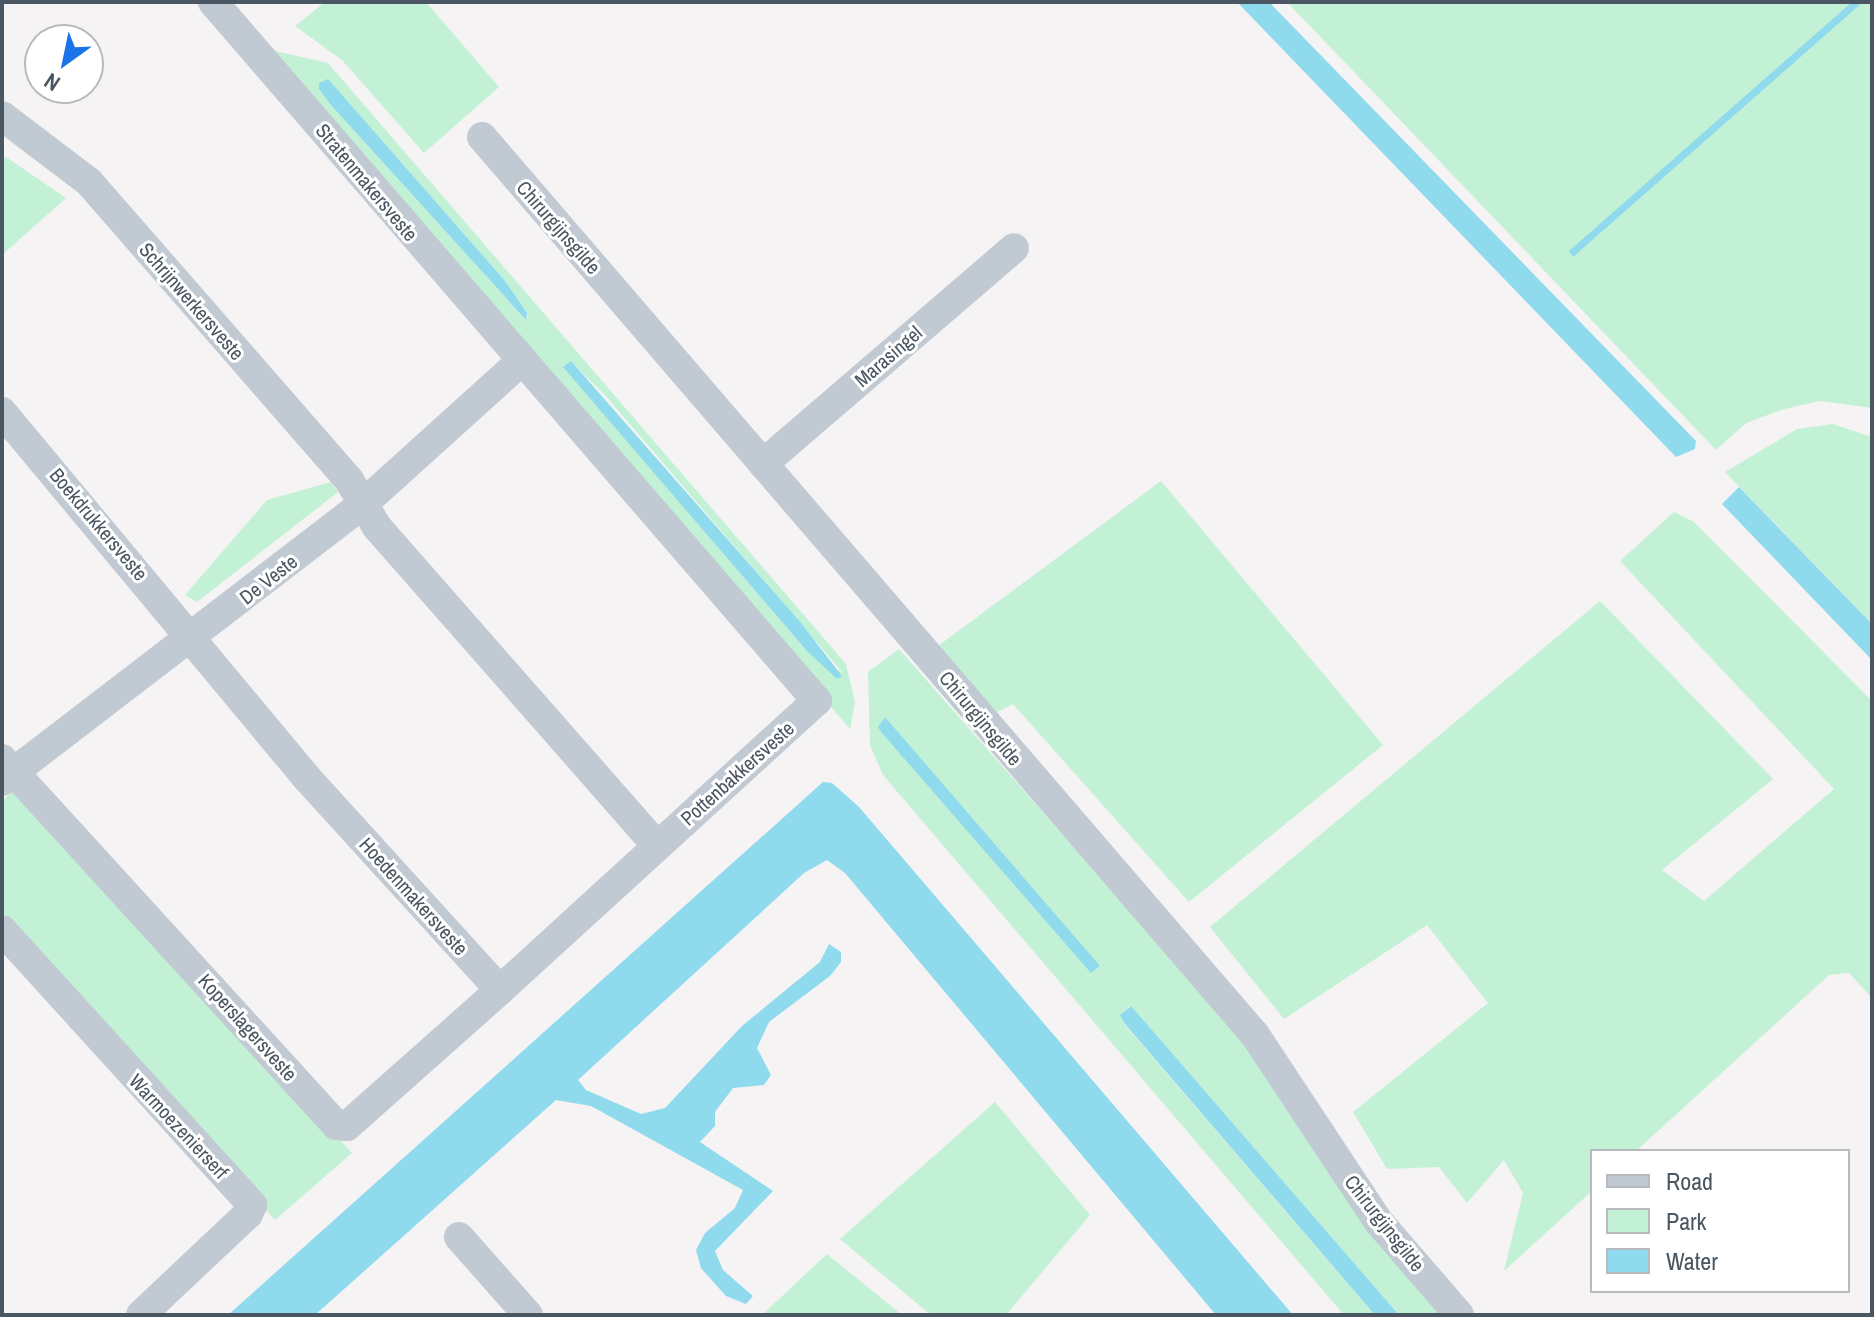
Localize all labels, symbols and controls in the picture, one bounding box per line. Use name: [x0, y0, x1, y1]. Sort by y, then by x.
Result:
north arrow: [24, 24, 104, 104]
text: N: [38, 66, 66, 99]
street label: Stratenmakersveste: [311, 118, 423, 246]
street label: Chirurgijnsgilde: [512, 175, 606, 279]
street label: Schrijnwerkersveste: [135, 237, 249, 365]
street label: Marasingel: [850, 320, 926, 392]
street label: Boekdrukkersveste: [45, 463, 153, 585]
street label: De Veste: [234, 549, 302, 609]
street label: Chirurgijnsgilde: [935, 666, 1027, 770]
street label: Pottenbakkersveste: [675, 716, 799, 830]
street label: Hoedenmakersveste: [355, 832, 473, 960]
street label: Koperslagersveste: [194, 969, 302, 1085]
street label: Warmoezenierserf: [124, 1069, 234, 1183]
legend: [1590, 1149, 1850, 1293]
text: Road: [1666, 1165, 1713, 1197]
street label: Chirurgijnsgilde: [1340, 1170, 1430, 1276]
text: Park: [1666, 1205, 1706, 1237]
text: Water: [1666, 1245, 1718, 1277]

